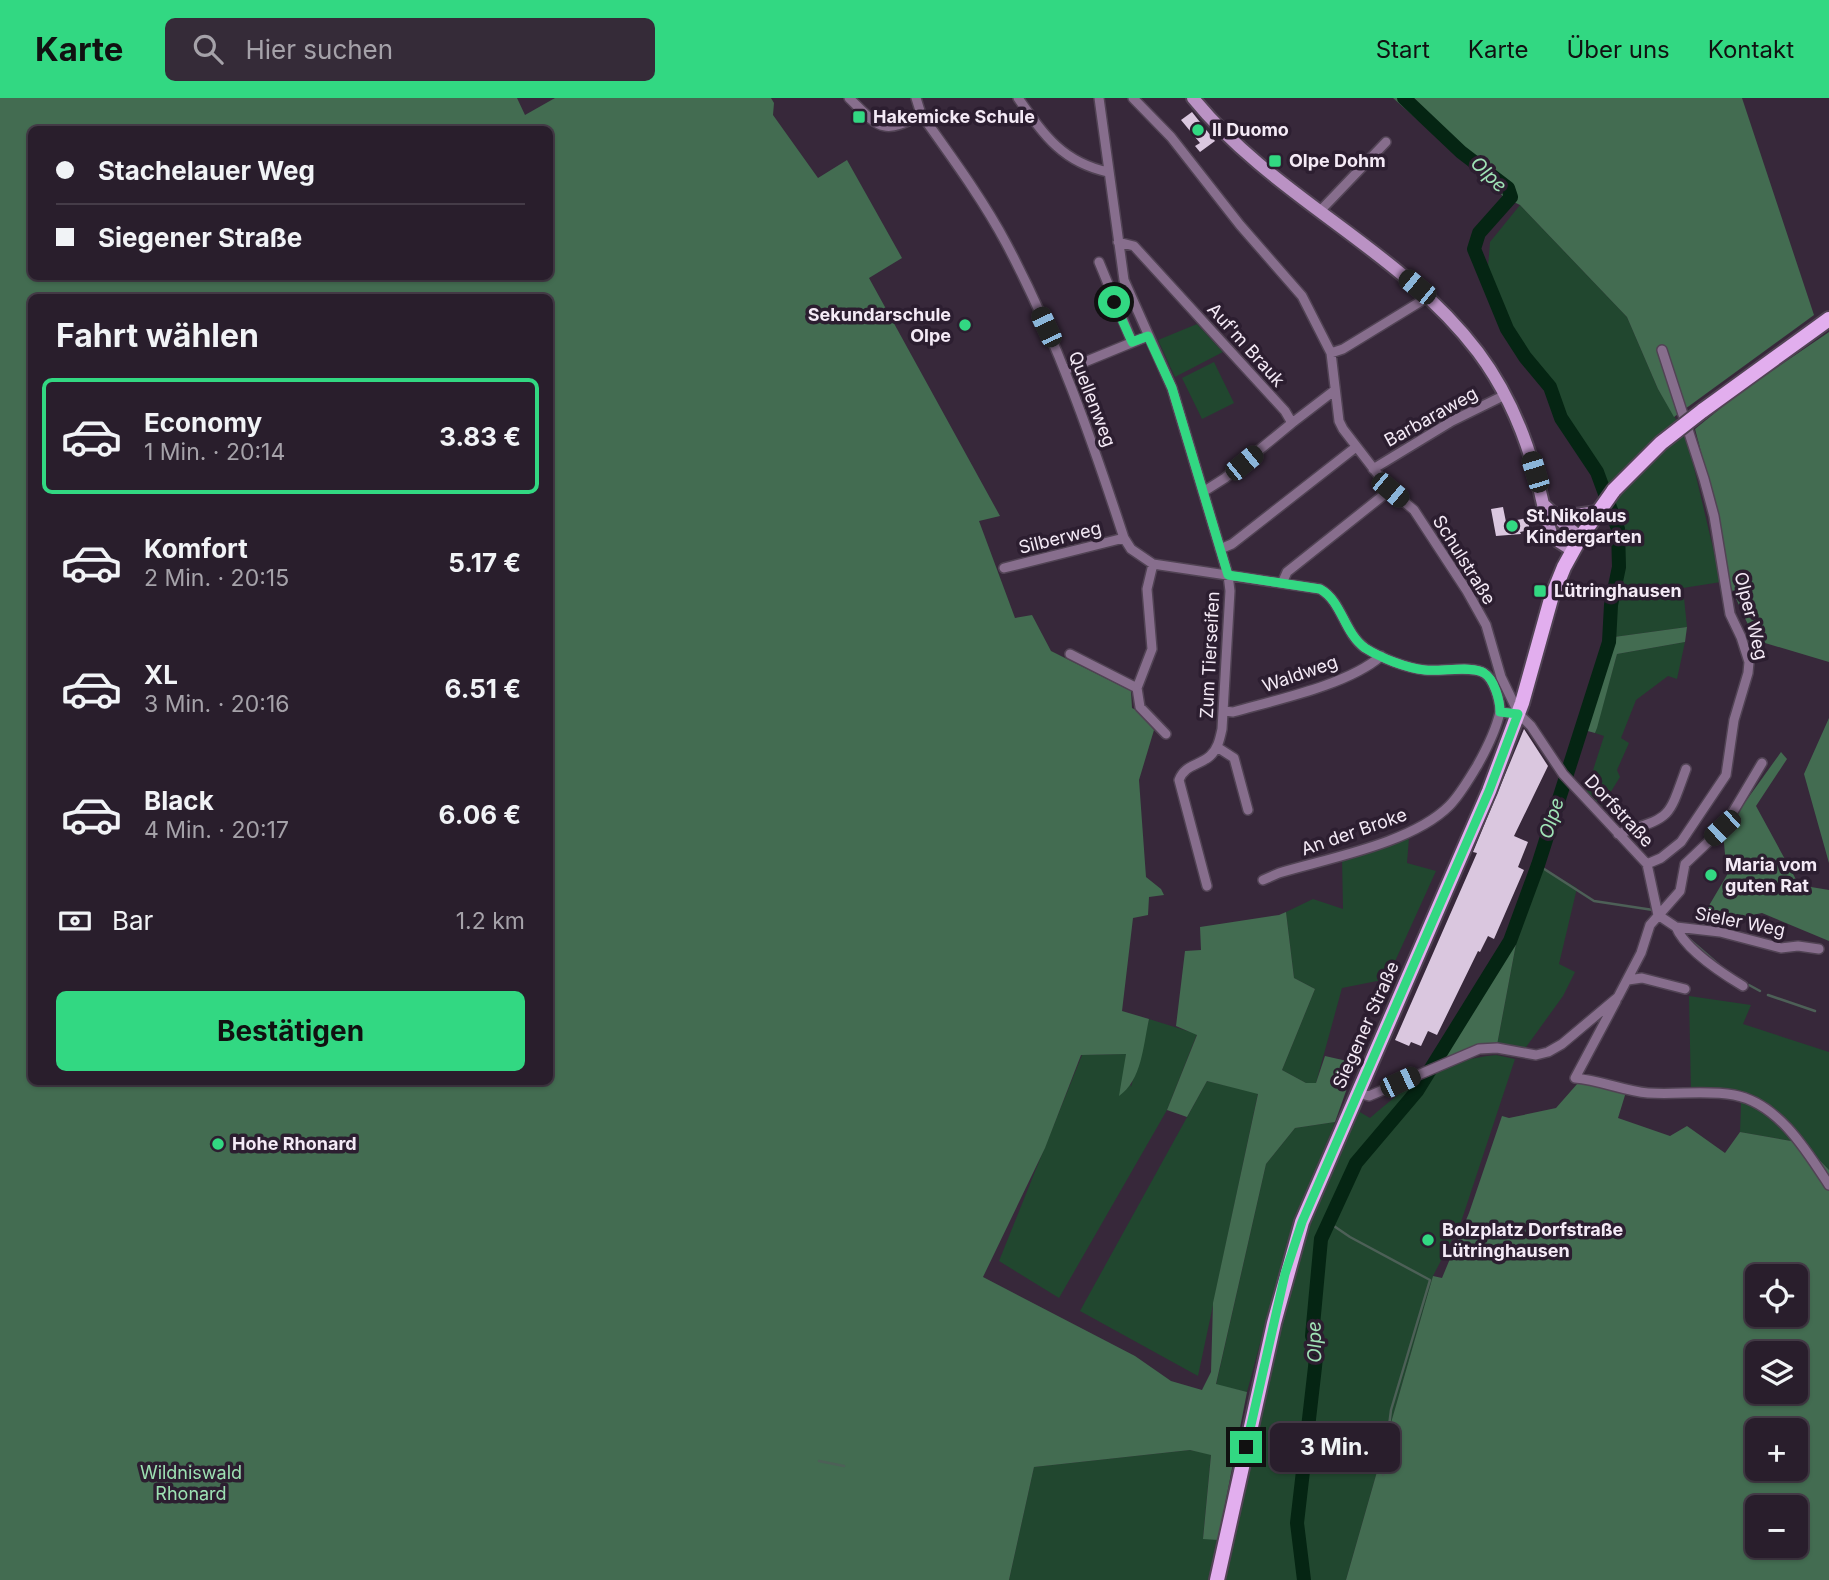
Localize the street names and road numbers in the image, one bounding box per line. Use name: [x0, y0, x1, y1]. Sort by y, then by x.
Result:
street label: Auf'm Brauk: [1203, 299, 1289, 391]
street label: Quellenweg: [1065, 348, 1120, 450]
street label: Barbaraweg: [1381, 382, 1481, 451]
street label: Schulstraße: [1429, 511, 1500, 608]
street label: Silberweg: [1016, 517, 1103, 558]
street label: Olper Weg: [1730, 570, 1773, 662]
street label: Zum Tierseifen: [1196, 591, 1223, 719]
street label: Waldweg: [1259, 651, 1340, 696]
street label: Dorfstraße: [1581, 770, 1658, 851]
street label: An der Broke: [1298, 804, 1409, 859]
street label: Sieler Weg: [1693, 902, 1787, 941]
street label: Siegener Straße: [1328, 958, 1403, 1092]

